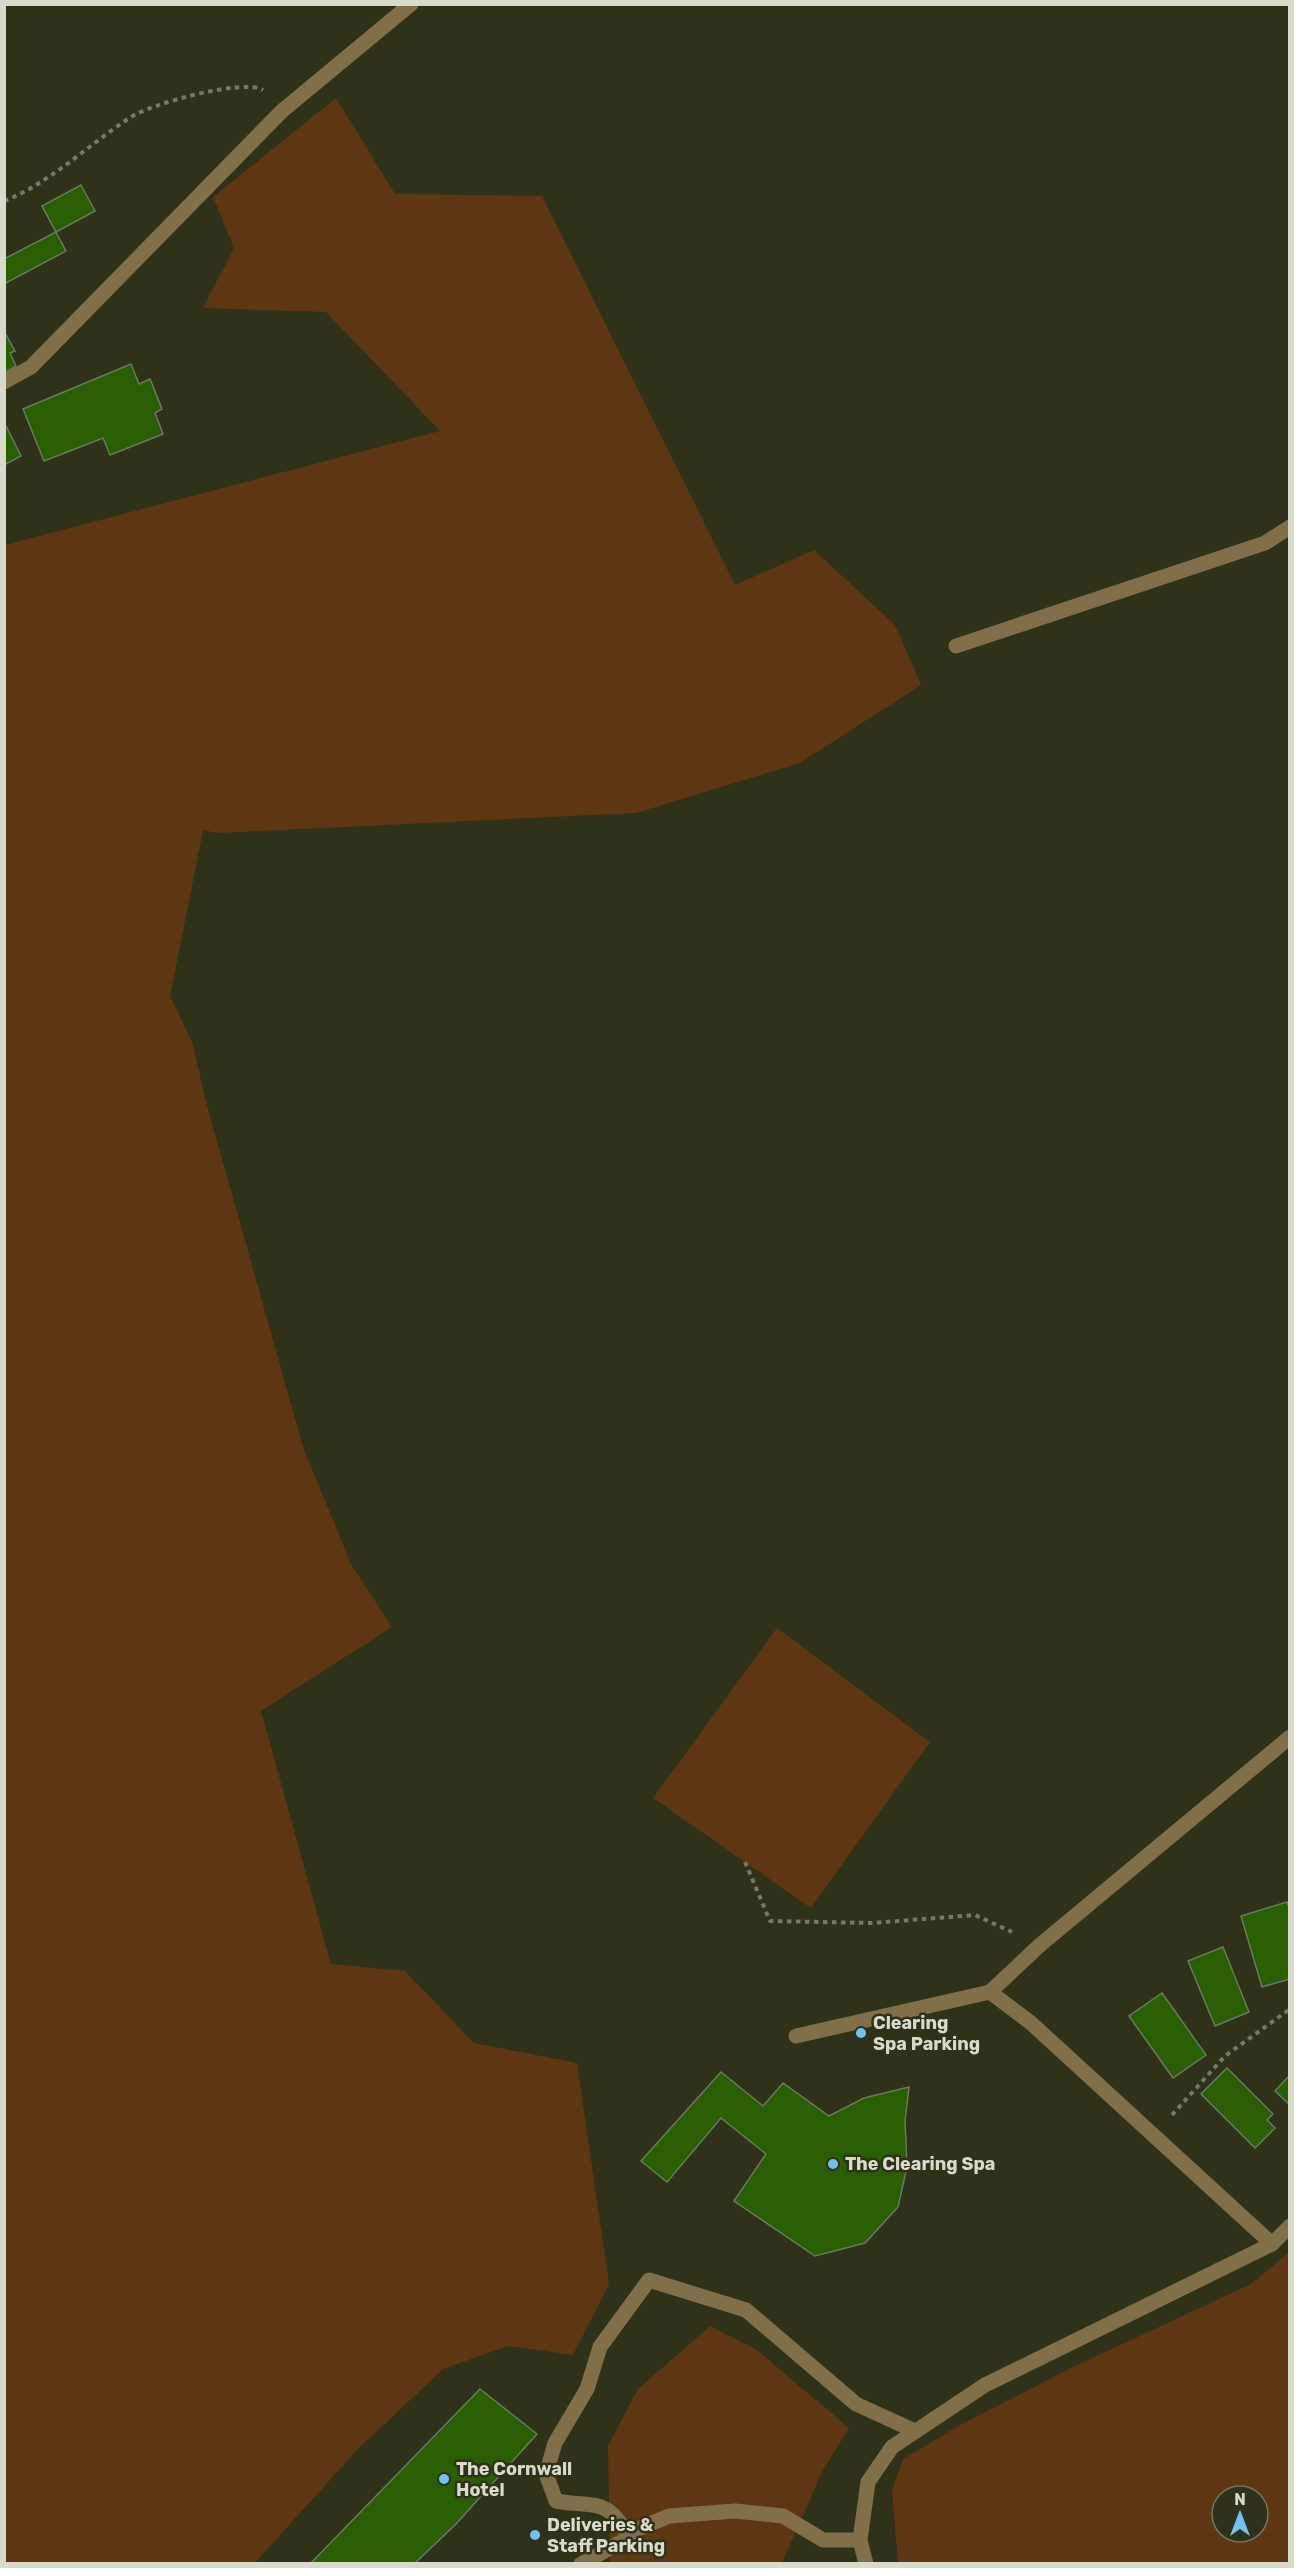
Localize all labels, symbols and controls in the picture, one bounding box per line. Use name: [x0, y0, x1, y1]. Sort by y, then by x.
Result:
place label: Clearing Spa Parking: [873, 2012, 980, 2055]
marker: Clearing Spa Parking: [854, 2026, 868, 2040]
place label: The Clearing Spa: [845, 2153, 995, 2175]
marker: The Clearing Spa: [826, 2157, 840, 2171]
place label: The Cornwall Hotel: [456, 2458, 572, 2501]
marker: The Cornwall Hotel: [437, 2472, 451, 2486]
north arrow: [1210, 2484, 1270, 2544]
text: N: [1234, 2490, 1246, 2509]
place label: Deliveries & Staff Parking: [547, 2514, 665, 2557]
marker: Deliveries & Staff Parking: [528, 2528, 542, 2542]

